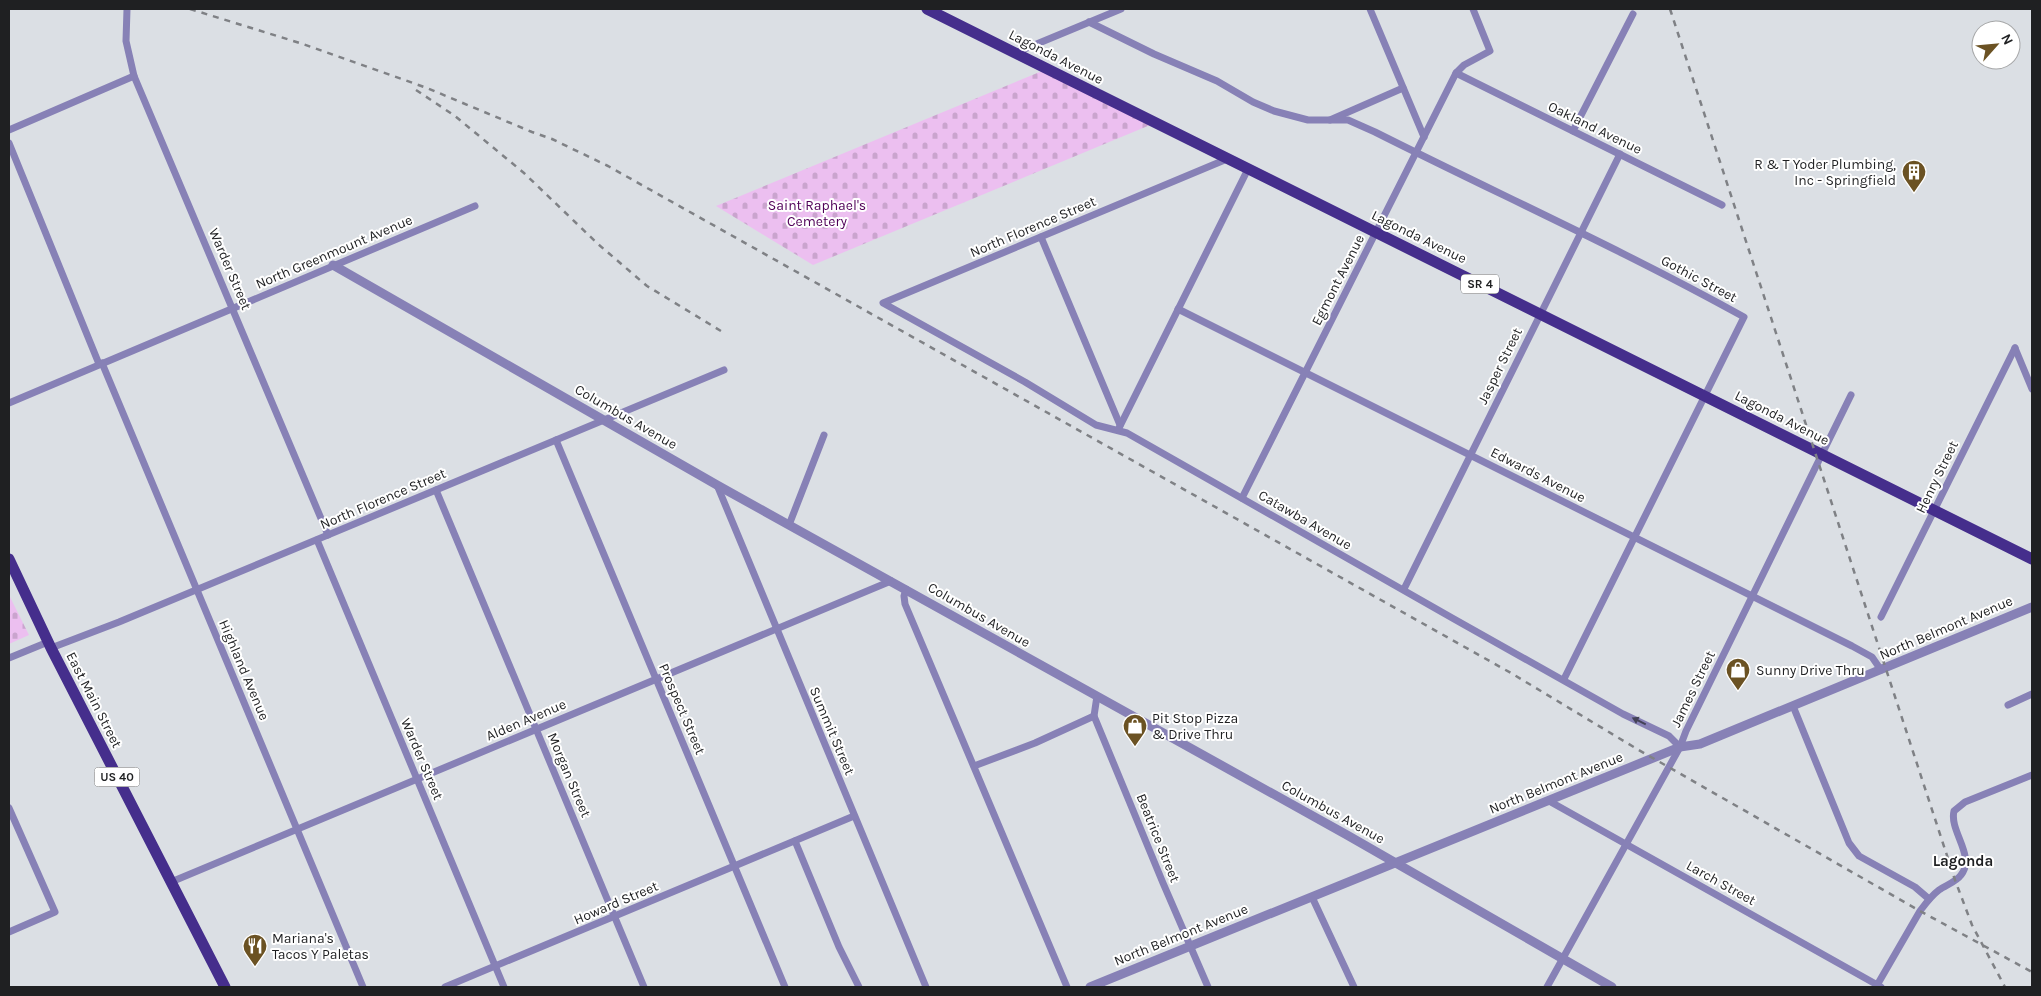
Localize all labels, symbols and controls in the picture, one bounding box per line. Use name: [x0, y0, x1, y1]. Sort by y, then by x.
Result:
north arrow: [1971, 20, 2021, 70]
street label: Lagonda Avenue: [1006, 26, 1106, 88]
text: N: [1997, 31, 2017, 48]
street label: Oakland Avenue: [1545, 98, 1645, 158]
place label: R & T Yoder Plumbing, Inc - Springfield: [1754, 156, 1896, 189]
building icon: R & T Yoder Plumbing, Inc - Springfield: [1901, 159, 1927, 193]
street label: North Florence Street: [967, 193, 1099, 261]
park label: Saint Raphael's Cemetery: [768, 197, 866, 230]
street label: Lagonda Avenue: [1369, 207, 1469, 267]
street label: North Greenmount Avenue: [253, 211, 415, 293]
street label: Warder Street: [205, 226, 255, 312]
street label: Egmont Avenue: [1308, 232, 1368, 328]
street label: Gothic Street: [1658, 252, 1740, 306]
road number: SR 4: [1461, 274, 1499, 294]
street label: Jasper Street: [1474, 325, 1526, 407]
street label: Columbus Avenue: [572, 381, 680, 453]
street label: Lagonda Avenue: [1732, 387, 1832, 449]
street label: Henry Street: [1912, 438, 1962, 516]
street label: Edwards Avenue: [1488, 444, 1588, 506]
street label: North Florence Street: [317, 465, 449, 533]
street label: Catawba Avenue: [1255, 486, 1355, 554]
street label: Columbus Avenue: [925, 579, 1033, 651]
street label: North Belmont Avenue: [1877, 592, 2015, 664]
street label: Highland Avenue: [215, 617, 273, 723]
street label: James Street: [1667, 648, 1719, 730]
street label: East Main Street: [62, 649, 126, 751]
shop icon: Sunny Drive Thru: [1725, 657, 1751, 691]
street label: Prospect Street: [655, 661, 709, 757]
place label: Sunny Drive Thru: [1756, 662, 1865, 679]
street label: Summit Street: [806, 684, 858, 778]
street label: Alden Avenue: [483, 696, 569, 744]
place label: Pit Stop Pizza & Drive Thru: [1152, 710, 1238, 743]
shop icon: Pit Stop Pizza & Drive Thru: [1122, 713, 1148, 747]
street label: Warder Street: [397, 716, 447, 802]
one-way arrow: [1632, 717, 1646, 725]
street label: Morgan Street: [544, 730, 594, 820]
street label: North Belmont Avenue: [1487, 748, 1625, 818]
road number: US 40: [94, 768, 140, 786]
street label: Columbus Avenue: [1278, 777, 1388, 847]
street label: Beatrice Street: [1132, 791, 1184, 885]
district label: Lagonda: [1933, 852, 1993, 870]
street label: Larch Street: [1683, 857, 1759, 909]
street label: Howard Street: [571, 878, 661, 928]
street label: North Belmont Avenue: [1112, 900, 1250, 970]
place label: Mariana's Tacos Y Paletas: [272, 930, 369, 963]
restaurant icon: Mariana's Tacos Y Paletas: [242, 933, 268, 967]

